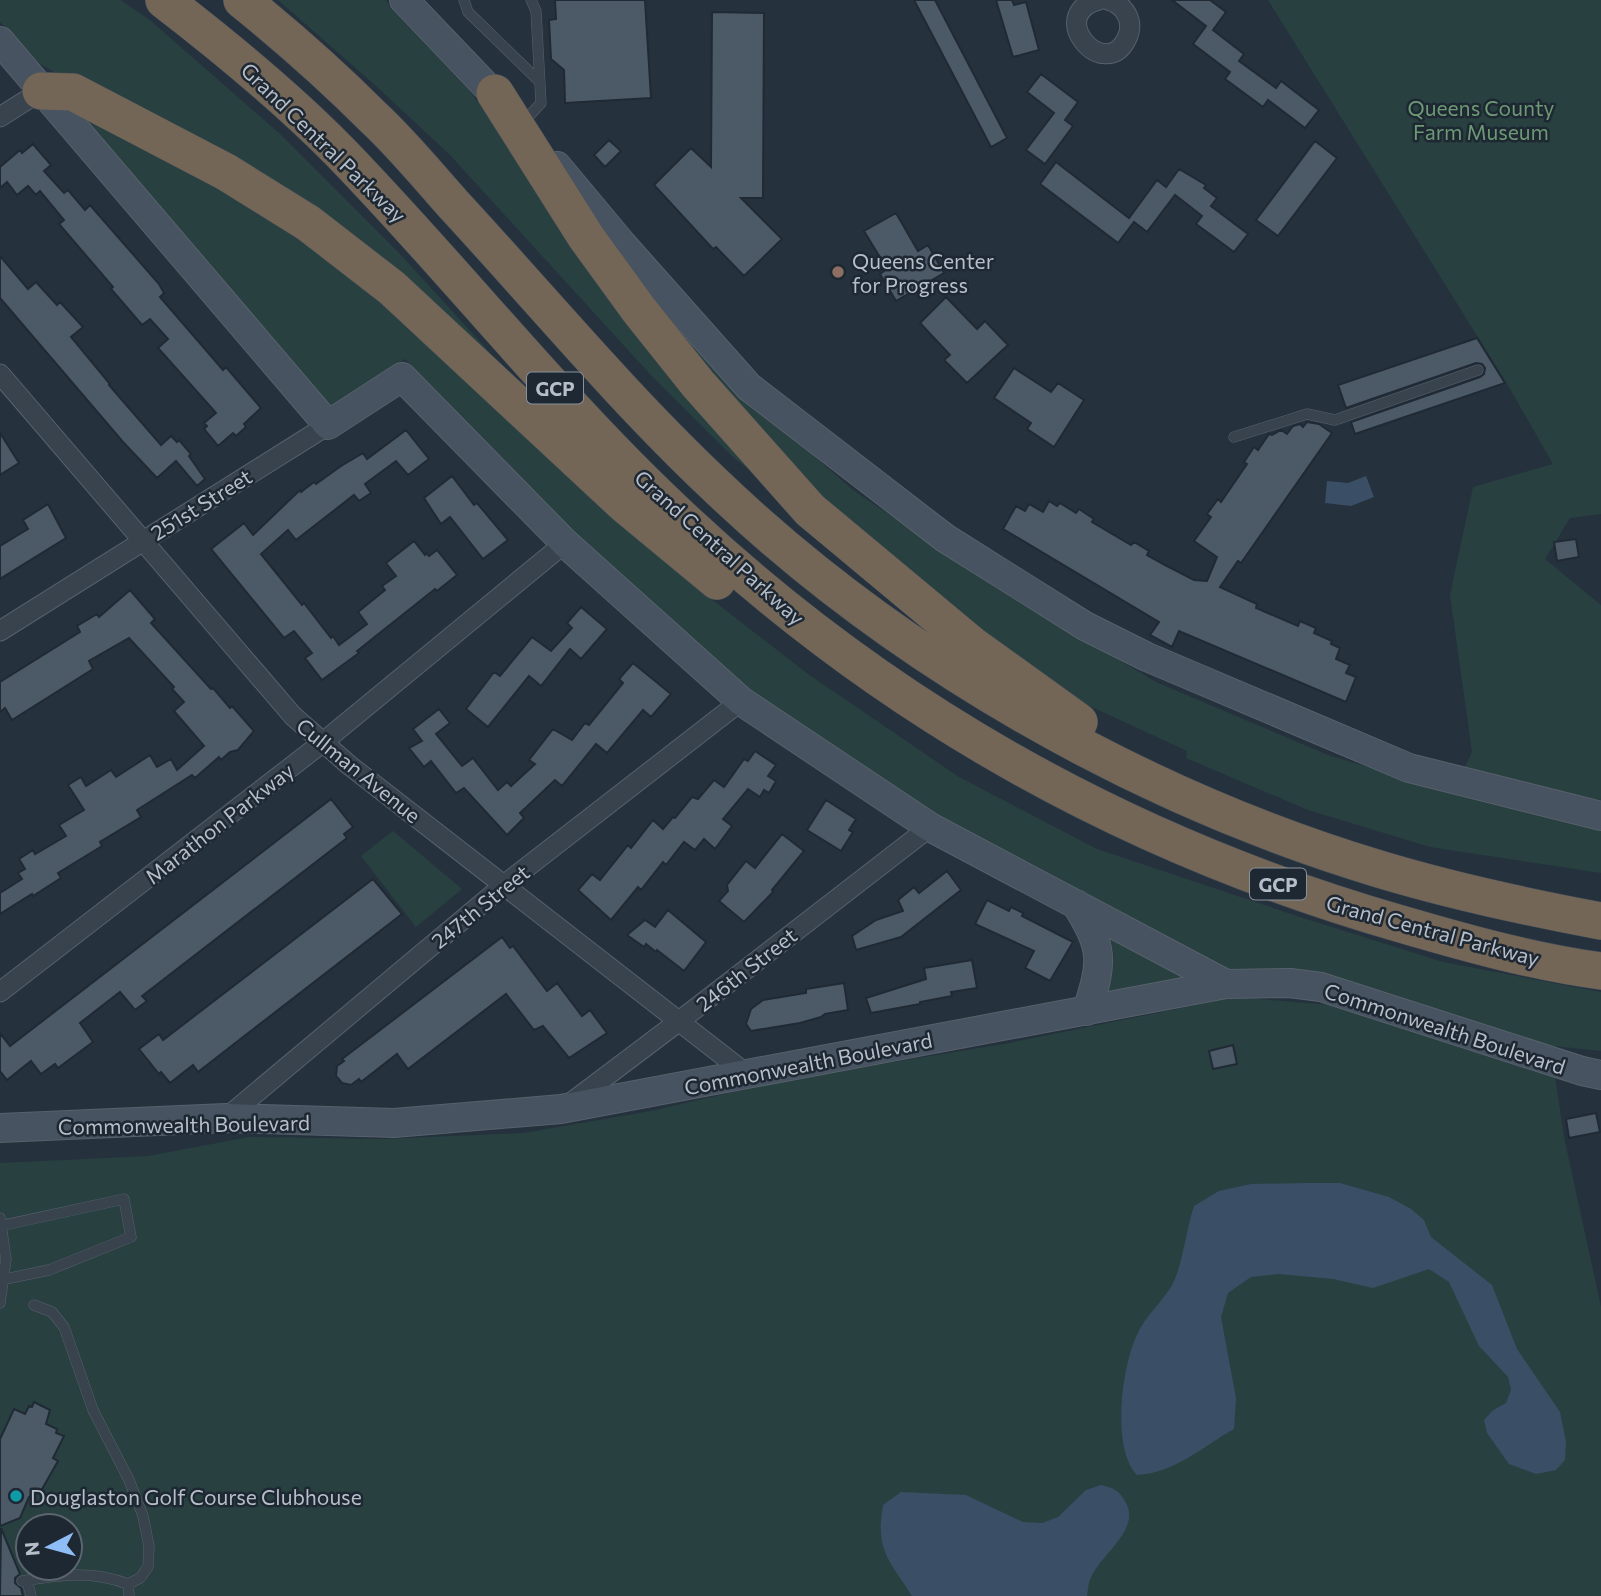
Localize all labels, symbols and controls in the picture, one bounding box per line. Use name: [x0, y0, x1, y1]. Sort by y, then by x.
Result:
street label: Grand Central Parkway: [236, 57, 412, 227]
park label: Queens County Farm Museum: [1408, 95, 1555, 144]
place label: Queens Center for Progress: [852, 248, 994, 297]
marker: Queens Center for Progress: [830, 264, 846, 280]
road number: GCP: [527, 372, 583, 404]
street label: 251st Street: [146, 463, 256, 545]
street label: Grand Central Parkway: [630, 464, 810, 630]
street label: Cullman Avenue: [292, 712, 426, 828]
street label: Marathon Parkway: [140, 757, 298, 889]
street label: 247th Street: [426, 859, 534, 953]
road number: GCP: [1250, 869, 1306, 900]
street label: Grand Central Parkway: [1324, 890, 1542, 971]
street label: 246th Street: [691, 922, 801, 1016]
street label: Commonwealth Boulevard: [1321, 977, 1569, 1079]
street label: Commonwealth Boulevard: [682, 1027, 934, 1099]
street label: Commonwealth Boulevard: [58, 1109, 310, 1139]
place label: Douglaston Golf Course Clubhouse: [30, 1484, 362, 1509]
marker: Douglaston Golf Course Clubhouse: [8, 1488, 24, 1504]
north arrow: [14, 1512, 84, 1582]
text: N: [19, 1541, 44, 1557]

